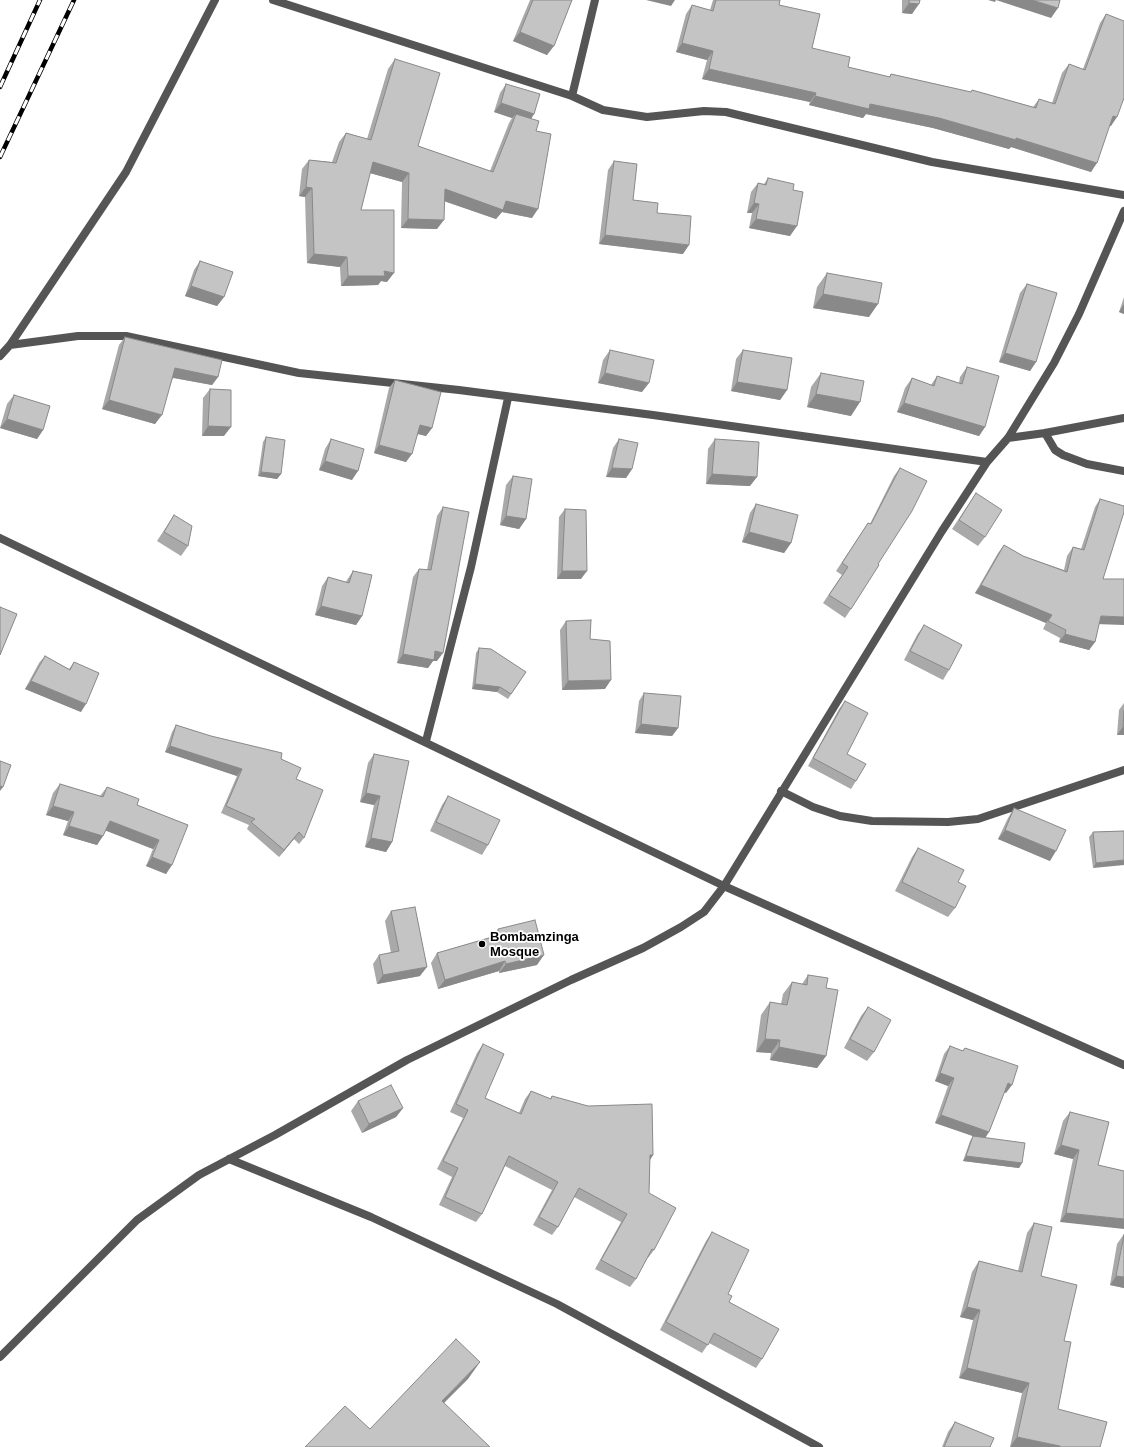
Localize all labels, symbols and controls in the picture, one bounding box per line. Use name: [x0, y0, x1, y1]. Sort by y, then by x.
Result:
place label: Bombamzinga Mosque: [490, 929, 579, 960]
marker: Bombamzinga Mosque: [477, 939, 487, 949]

